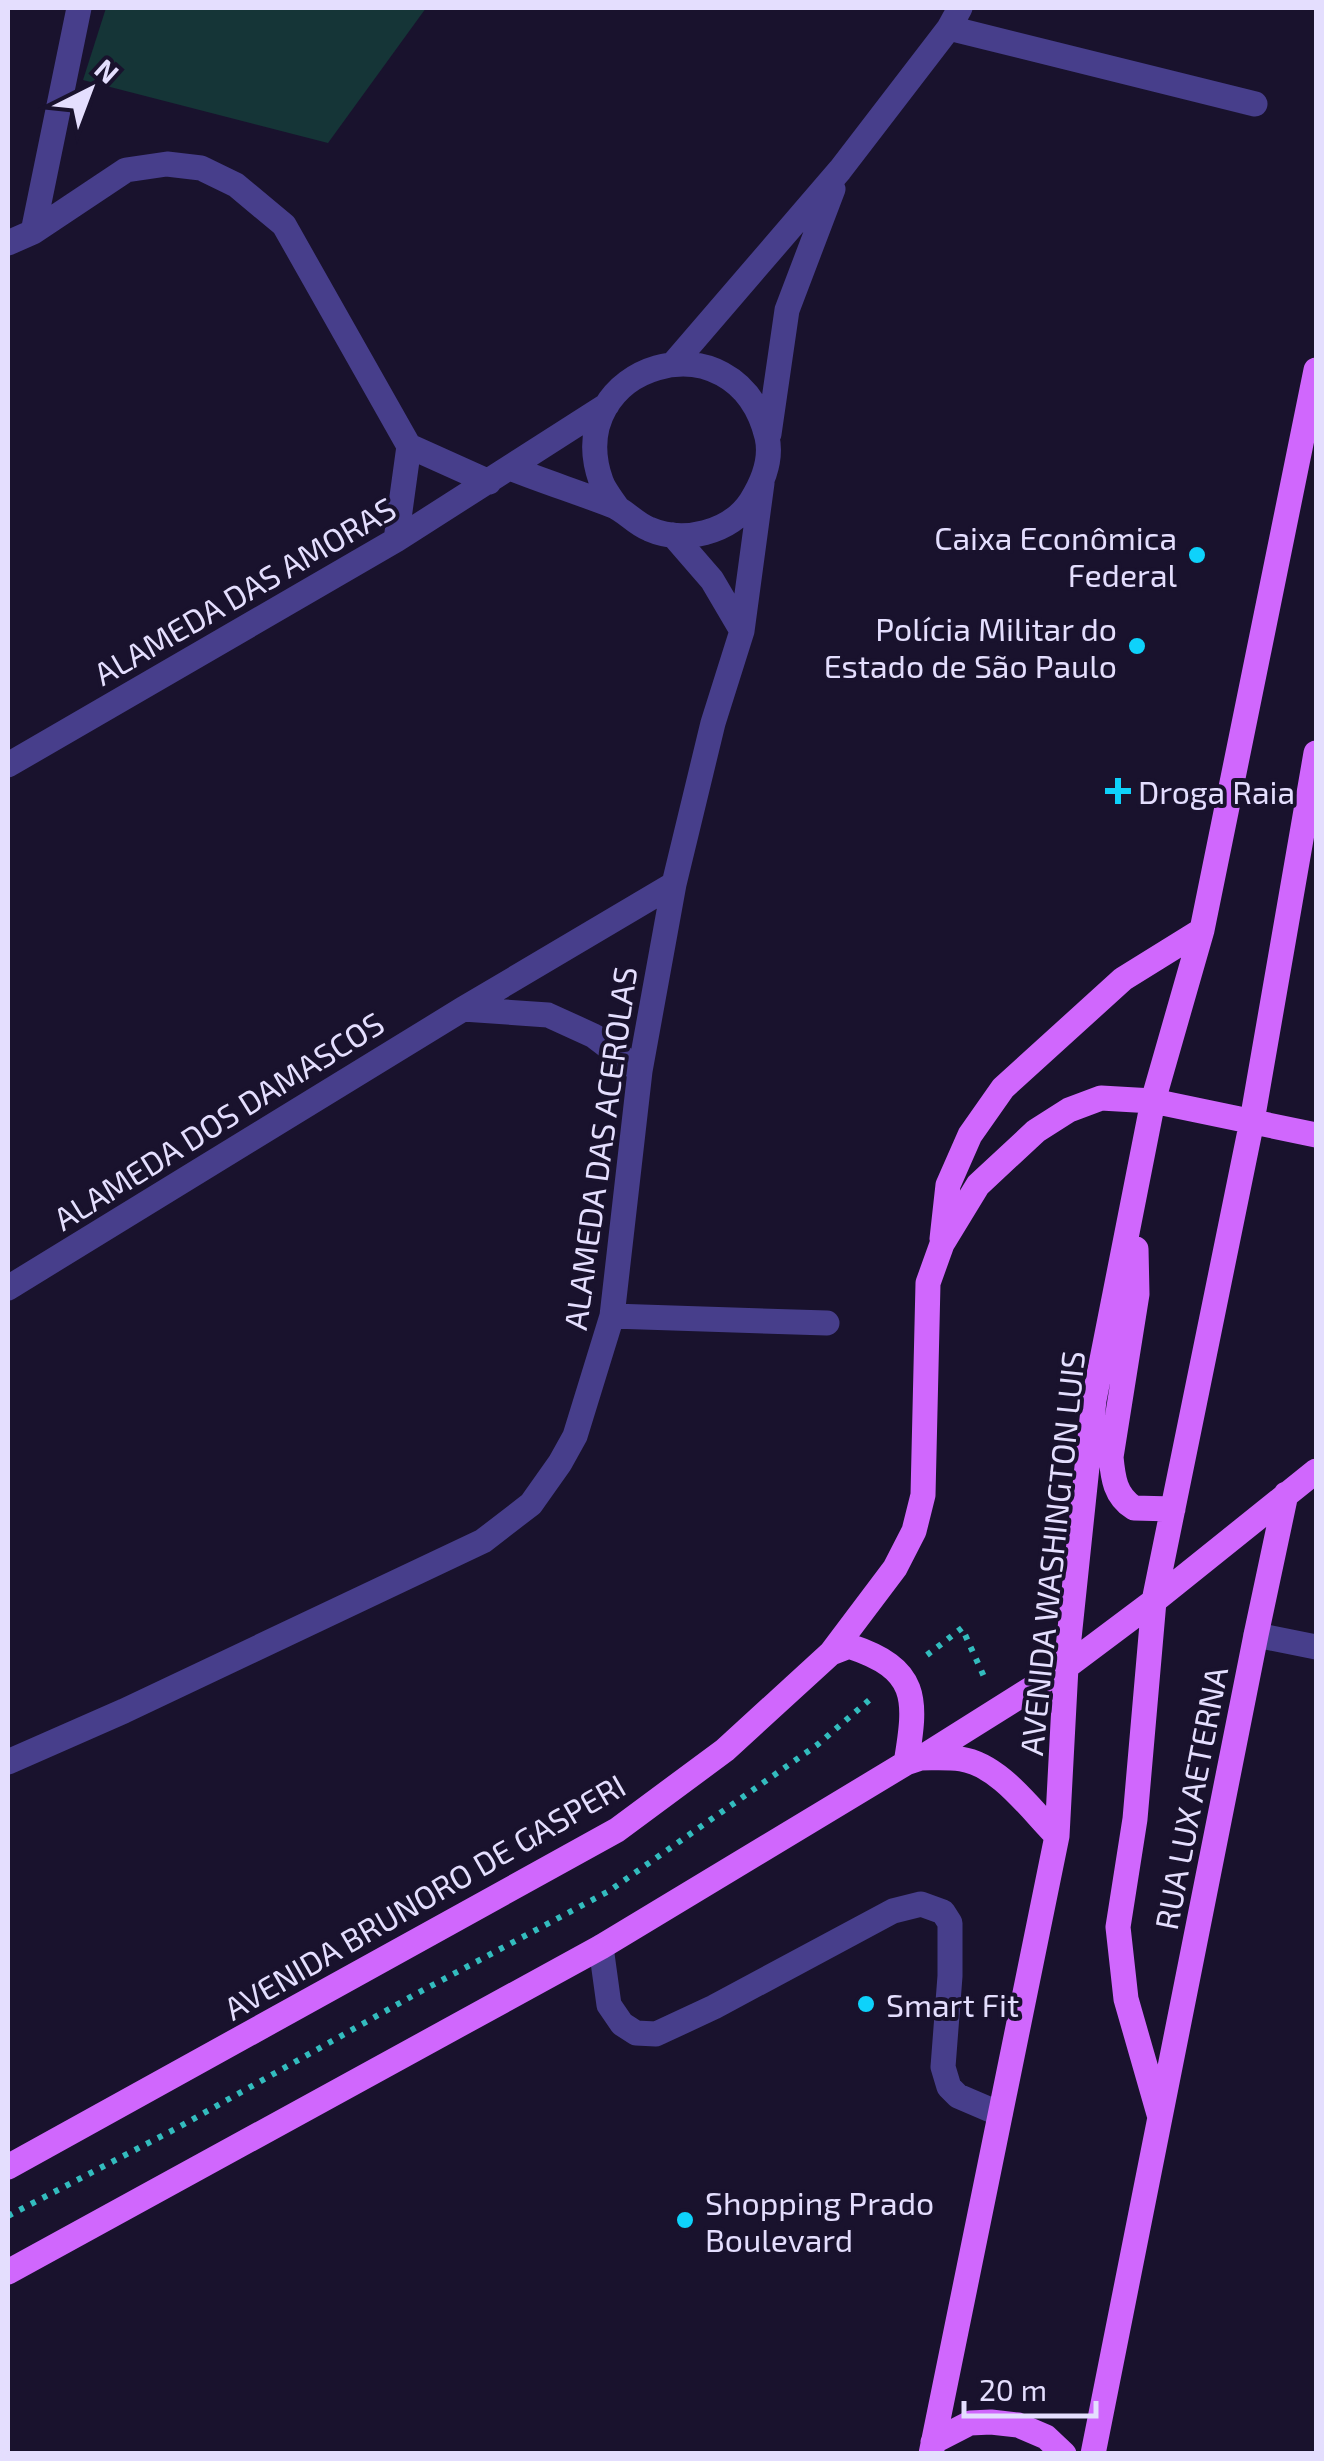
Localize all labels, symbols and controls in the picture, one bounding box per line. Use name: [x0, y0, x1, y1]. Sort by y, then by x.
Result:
north arrow: [40, 40, 140, 140]
text: N: [89, 51, 126, 90]
street label: ALAMEDA DAS AMORAS: [86, 488, 402, 692]
place label: Caixa Econômica Federal: [934, 518, 1177, 593]
marker: Caixa Econômica Federal: [1186, 544, 1208, 566]
place label: Polícia Militar do Estado de São Paulo: [824, 609, 1117, 684]
marker: Polícia Militar do Estado de São Paulo: [1126, 635, 1148, 657]
place label: Droga Raia: [1138, 772, 1295, 810]
marker: Droga Raia: [1107, 780, 1129, 802]
street label: ALAMEDA DAS ACEROLAS: [555, 964, 643, 1332]
street label: ALAMEDA DOS DAMASCOS: [46, 1003, 390, 1237]
street label: AVENIDA WASHINGTON LUIS: [1011, 1349, 1091, 1757]
street label: RUA LUX AETERNA: [1146, 1663, 1234, 1933]
street label: AVENIDA BRUNORO DE GASPERI: [217, 1765, 631, 2027]
place label: Smart Fit: [886, 1985, 1019, 2023]
marker: Smart Fit: [855, 1993, 877, 2015]
place label: Shopping Prado Boulevard: [705, 2183, 934, 2258]
marker: Shopping Prado Boulevard: [674, 2209, 696, 2231]
scale bar: [964, 2356, 1096, 2418]
text: 20 m: [979, 2371, 1047, 2407]

